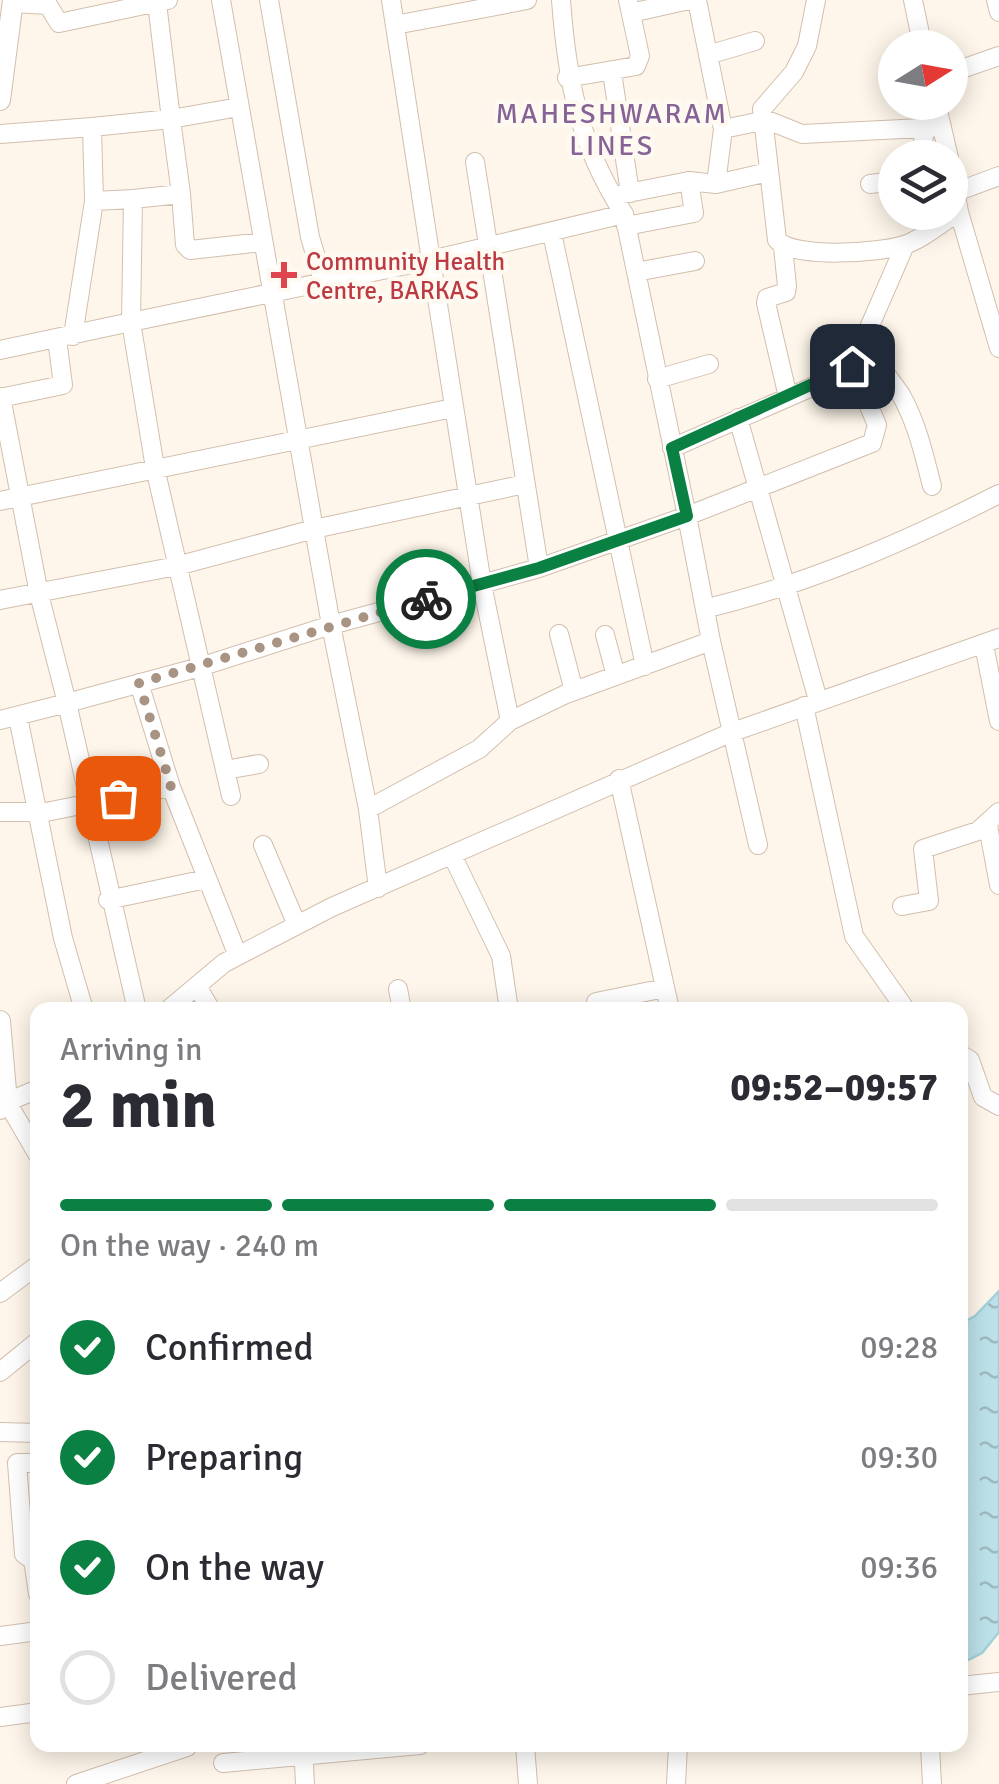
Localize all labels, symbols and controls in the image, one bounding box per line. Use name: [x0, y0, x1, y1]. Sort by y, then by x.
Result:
north arrow: [878, 30, 968, 120]
map controls: [878, 30, 968, 230]
district label: MAHESHWARAM LINES: [495, 97, 729, 163]
button: layers: [878, 140, 968, 230]
place label: Community Health Centre, BARKAS: [306, 246, 505, 306]
marker: Community Health Centre, BARKAS: [271, 262, 297, 288]
pin: [810, 324, 895, 409]
icon: home: [825, 339, 880, 394]
courier: [376, 549, 476, 649]
icon: bike: [399, 572, 454, 627]
pin: [76, 756, 161, 841]
icon: bag: [91, 771, 146, 826]
text: Arriving in: [60, 1030, 202, 1069]
text: 09:52–09:57: [730, 1064, 938, 1111]
text: 2 min: [60, 1066, 217, 1146]
text: On the way · 240 m: [60, 1226, 319, 1265]
icon: check: [60, 1320, 115, 1375]
text: Confirmed: [145, 1324, 314, 1371]
text: 09:28: [860, 1328, 938, 1367]
icon: check: [60, 1430, 115, 1485]
text: Preparing: [145, 1434, 303, 1481]
text: 09:30: [860, 1438, 938, 1477]
icon: check: [60, 1540, 115, 1595]
text: On the way: [145, 1544, 324, 1591]
text: 09:36: [860, 1548, 938, 1587]
text: Delivered: [145, 1654, 298, 1701]

